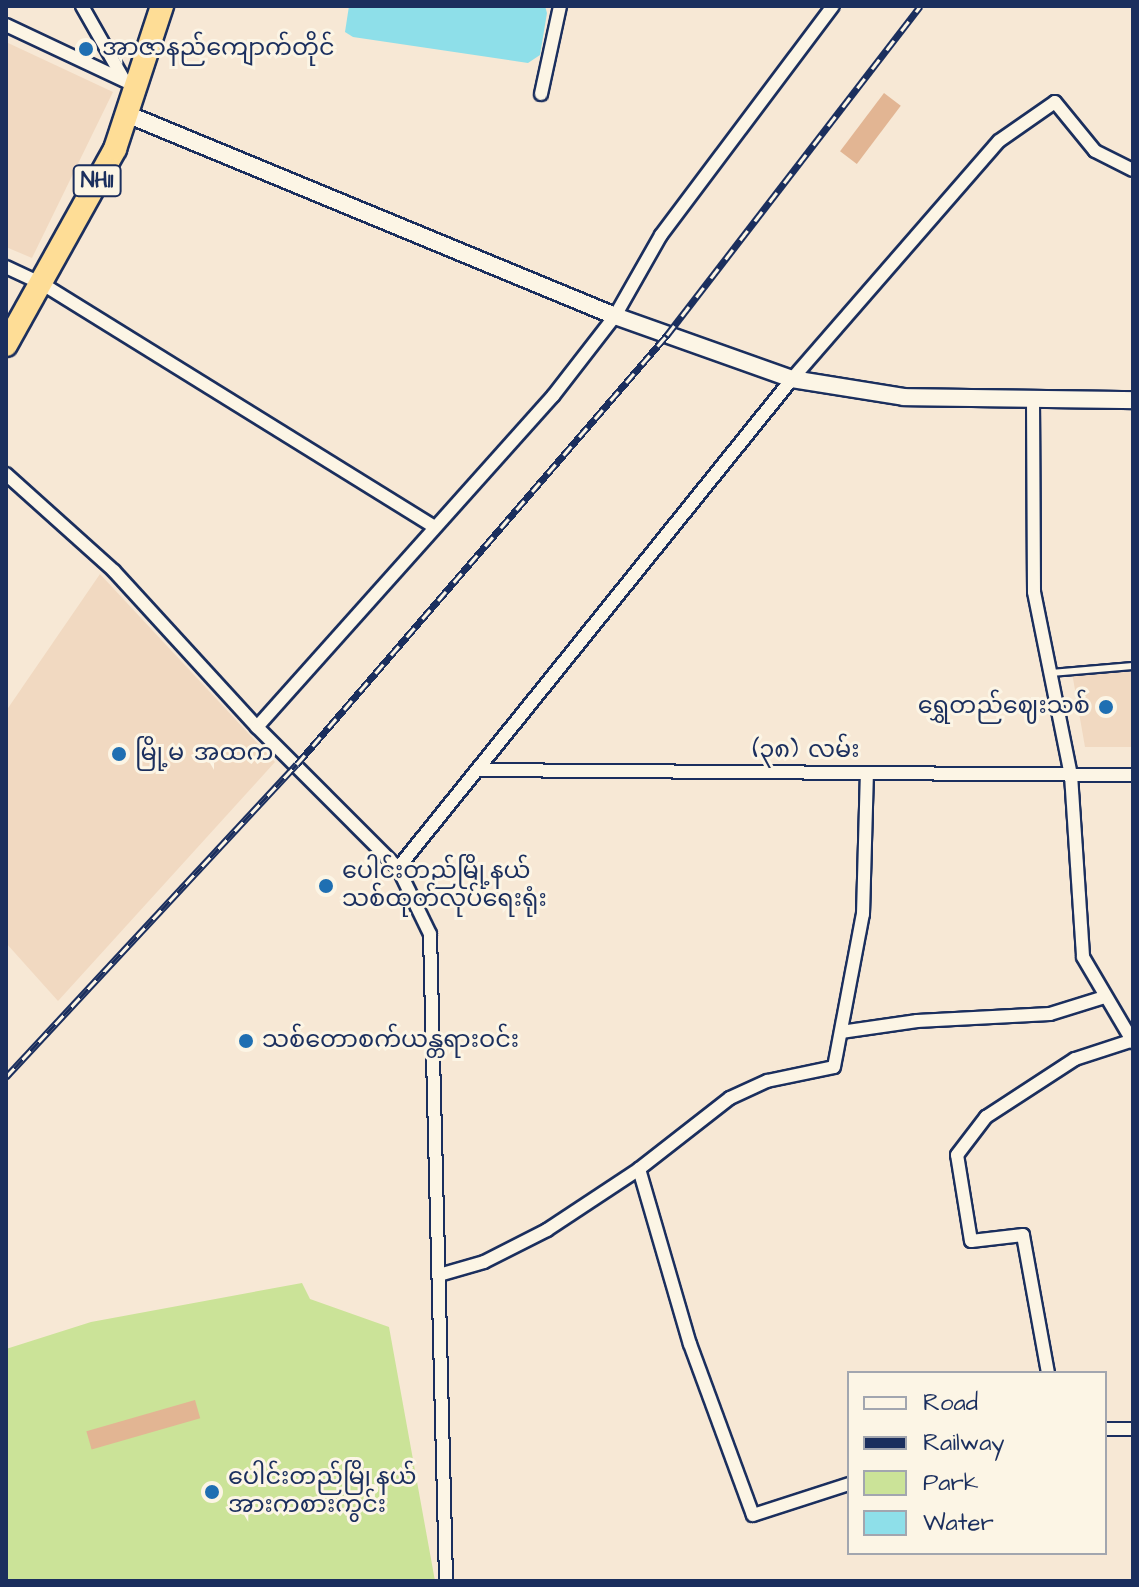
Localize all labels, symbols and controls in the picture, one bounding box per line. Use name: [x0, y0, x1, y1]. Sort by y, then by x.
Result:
place label: အာဇာနည်ကျောက်တိုင်: [102, 35, 335, 63]
marker: အာဇာနည်ကျောက်တိုင်: [77, 40, 95, 58]
road number: NH11: [71, 163, 123, 199]
place label: ရွှေတည်ဈေးသစ်: [918, 693, 1090, 721]
marker: ရွှေတည်ဈေးသစ်: [1097, 698, 1115, 716]
street label: (၃၈) လမ်း: [752, 737, 860, 765]
place label: မြို့မ အထက: [135, 740, 273, 768]
marker: မြို့မ အထက: [110, 745, 128, 763]
place label: ပေါင်းတည်မြို့နယ် သစ်ထုတ်လုပ်ရေးရုံး: [342, 858, 547, 914]
marker: ပေါင်းတည်မြို့နယ် သစ်ထုတ်လုပ်ရေးရုံး: [317, 877, 335, 895]
place label: သစ်တောစက်ယန္တရားဝင်း: [262, 1027, 519, 1055]
marker: သစ်တောစက်ယန္တရားဝင်း: [237, 1032, 255, 1050]
legend: [847, 1371, 1107, 1555]
text: Road: [923, 1386, 978, 1420]
text: Railway: [923, 1426, 1005, 1460]
place label: ‌ပေါင်းတည်မြို့နယ် အားကစားကွင်း: [228, 1464, 417, 1520]
text: Park: [923, 1466, 979, 1500]
marker: ‌ပေါင်းတည်မြို့နယ် အားကစားကွင်း: [203, 1483, 221, 1501]
text: Water: [923, 1506, 994, 1540]

